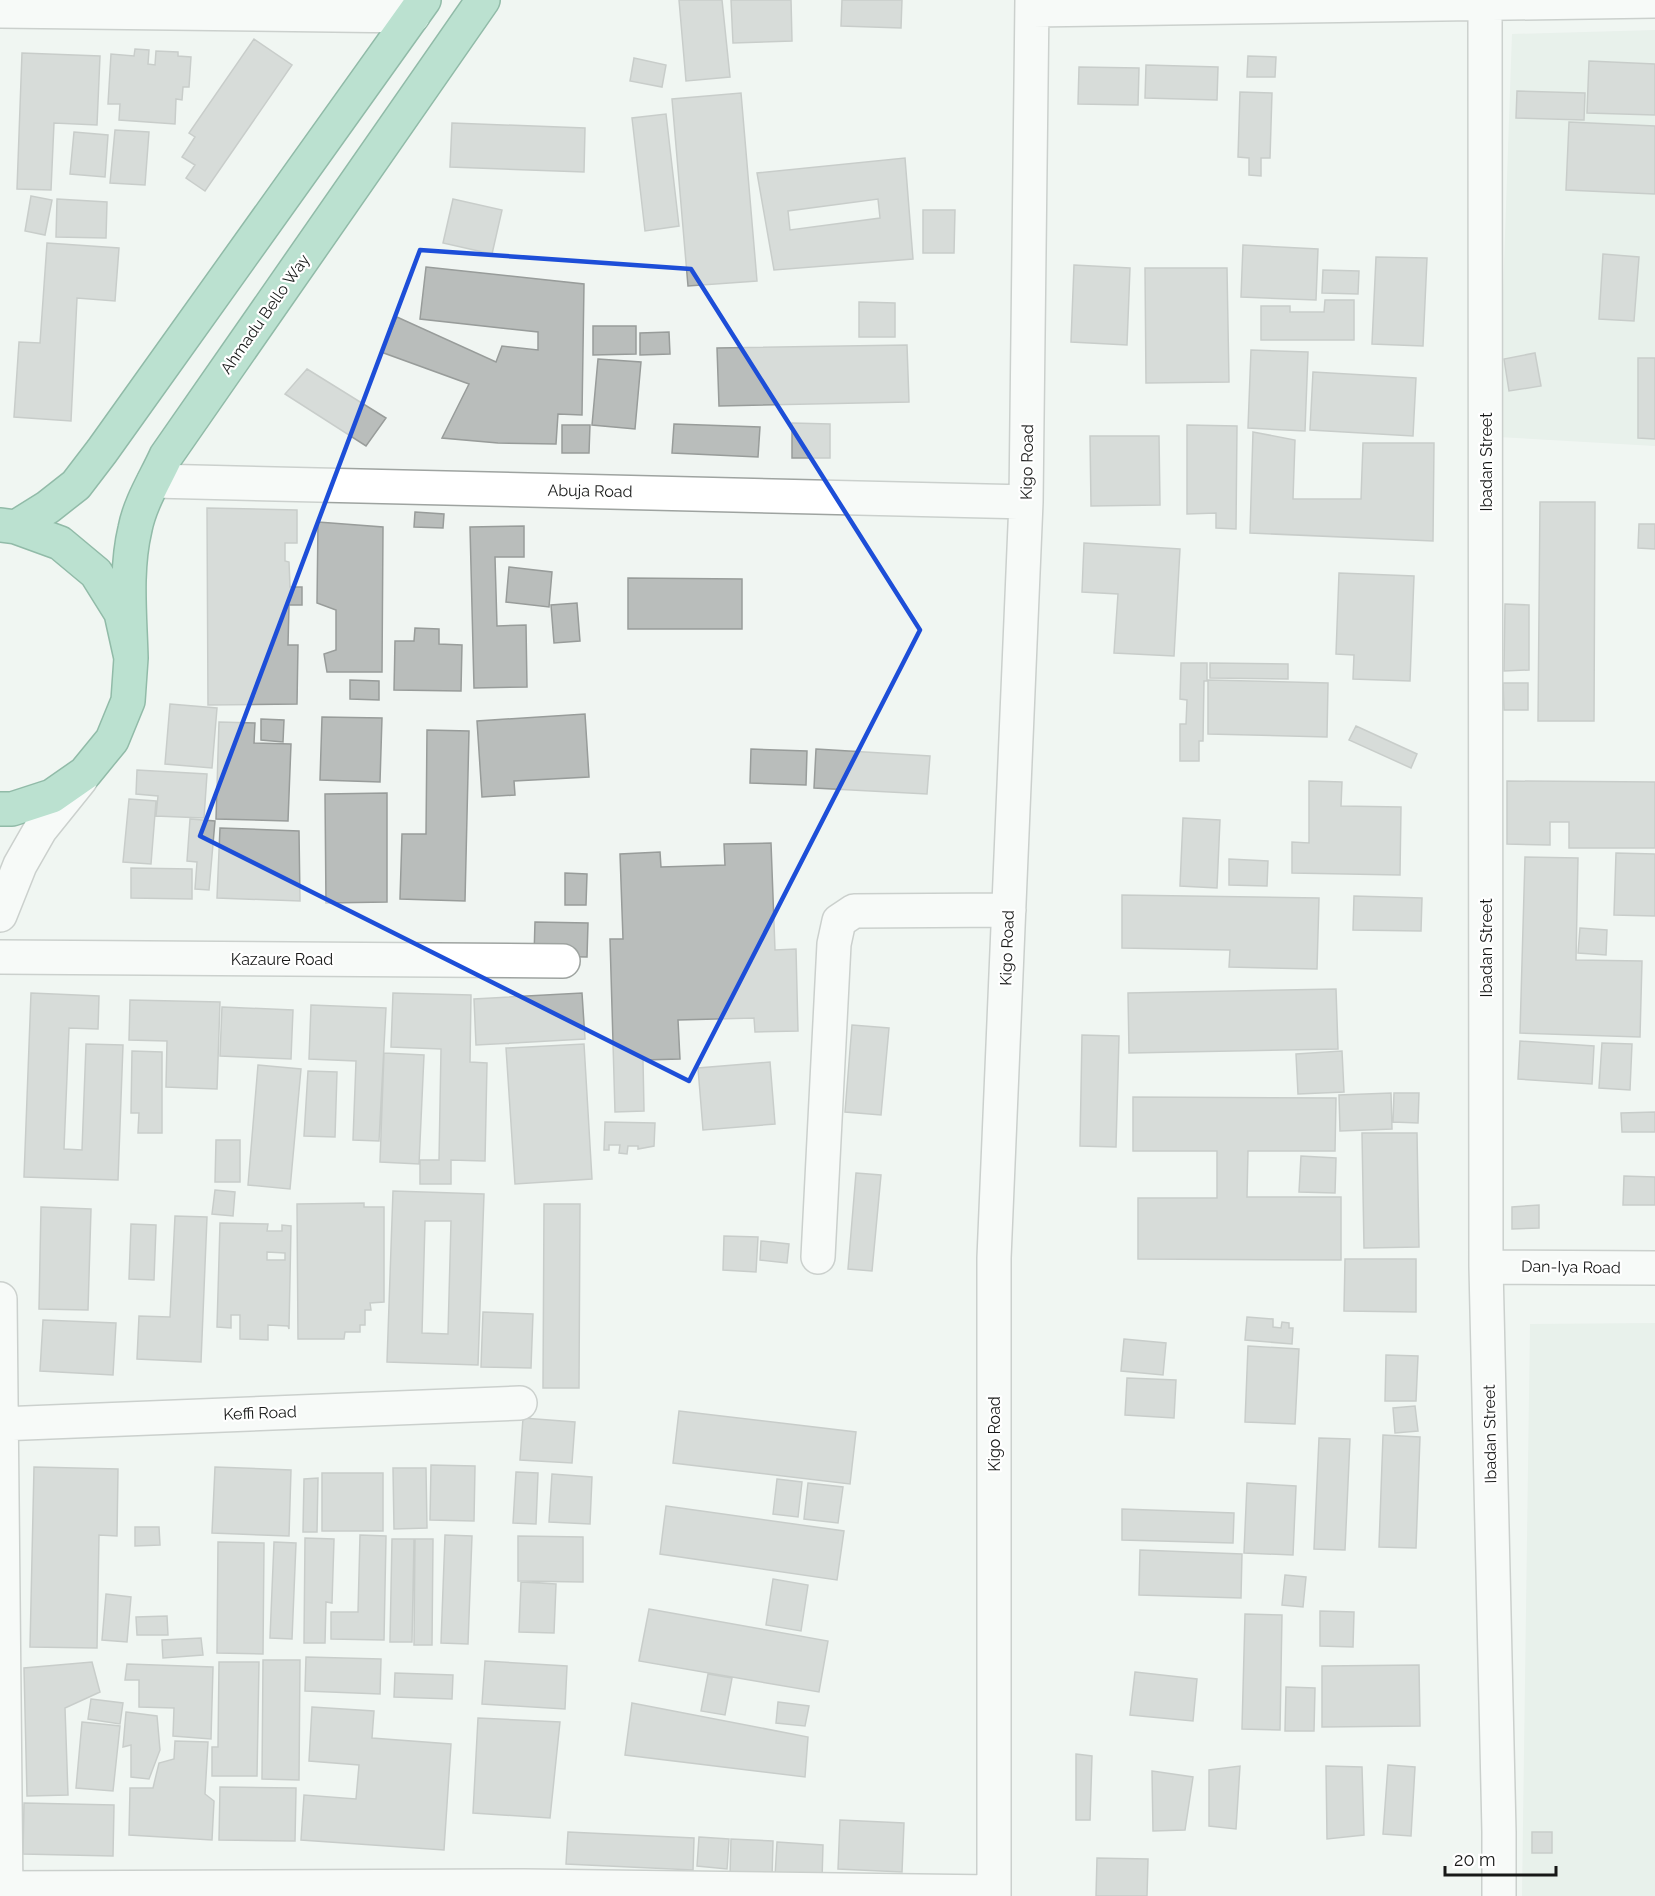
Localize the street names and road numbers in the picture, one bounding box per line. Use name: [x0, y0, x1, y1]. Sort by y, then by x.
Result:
street label: Ahmadu Bello Way: [217, 250, 314, 378]
street label: Ibadan Street: [1477, 412, 1496, 512]
street label: Kigo Road: [1017, 424, 1037, 500]
street label: Abuja Road: [547, 481, 633, 501]
street label: Ibadan Street: [1477, 898, 1496, 998]
street label: Kigo Road: [996, 910, 1018, 986]
street label: Kazaure Road: [231, 950, 333, 969]
street label: Dan-Iya Road: [1521, 1257, 1621, 1277]
street label: Ibadan Street: [1480, 1384, 1500, 1484]
street label: Kigo Road: [985, 1396, 1004, 1472]
street label: Keffi Road: [223, 1402, 297, 1424]

